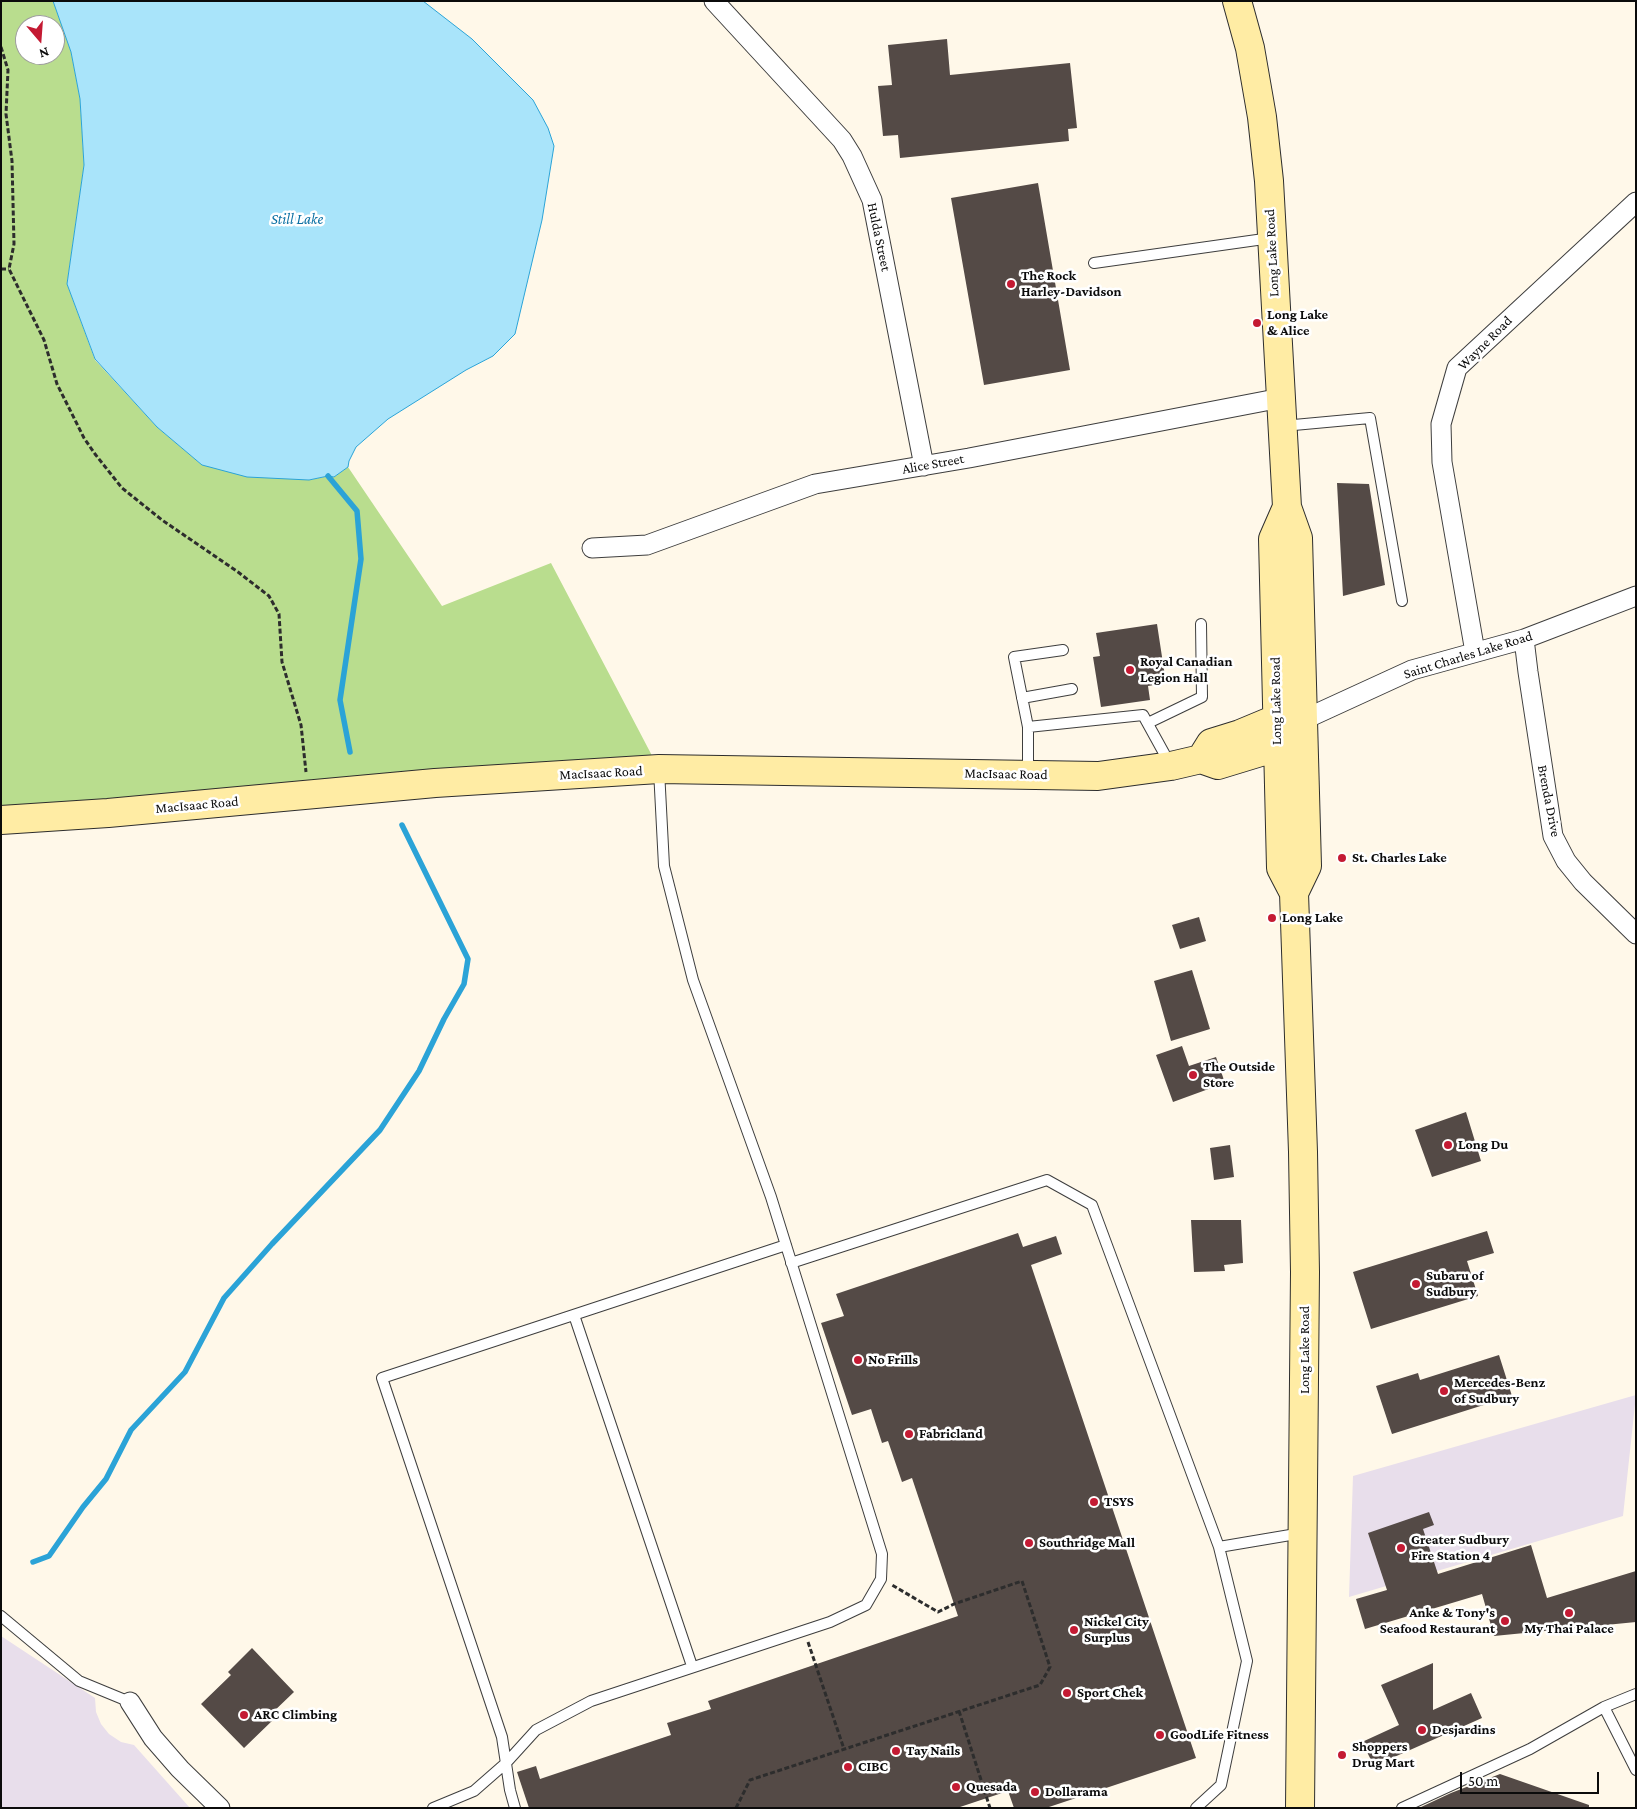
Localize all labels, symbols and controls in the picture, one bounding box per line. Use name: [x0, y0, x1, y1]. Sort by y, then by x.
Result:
north arrow: [15, 15, 65, 65]
text: N: [37, 44, 51, 62]
street label: Hulda Street: [864, 201, 894, 273]
street label: Long Lake Road: [1261, 209, 1283, 297]
water label: Still Lake: [271, 210, 323, 228]
place label: The Rock Harley-Davidson: [1021, 268, 1121, 300]
marker: The Rock Harley-Davidson: [1005, 278, 1017, 290]
place label: Long Lake & Alice: [1267, 307, 1328, 340]
street label: Wayne Road: [1454, 312, 1516, 374]
marker: Long Lake & Alice: [1251, 317, 1263, 329]
street label: Alice Street: [901, 450, 965, 478]
street label: Saint Charles Lake Road: [1402, 627, 1534, 683]
place label: Royal Canadian Legion Hall: [1140, 654, 1232, 686]
street label: Long Lake Road: [1267, 657, 1285, 745]
marker: Royal Canadian Legion Hall: [1124, 664, 1136, 676]
street label: MacIsaac Road: [559, 762, 643, 784]
street label: Brenda Drive: [1534, 764, 1564, 838]
street label: MacIsaac Road: [964, 765, 1048, 783]
street label: MacIsaac Road: [155, 793, 239, 817]
place label: St. Charles Lake: [1352, 850, 1447, 866]
marker: St. Charles Lake: [1336, 852, 1348, 864]
place label: Long Lake: [1282, 910, 1343, 926]
marker: Long Lake: [1266, 912, 1278, 924]
place label: The Outside Store: [1203, 1059, 1275, 1092]
marker: The Outside Store: [1187, 1069, 1199, 1081]
place label: Long Du: [1458, 1137, 1508, 1153]
marker: Long Du: [1442, 1139, 1454, 1151]
place label: Subaru of Sudbury: [1426, 1268, 1483, 1300]
marker: Subaru of Sudbury: [1410, 1278, 1422, 1290]
street label: Long Lake Road: [1297, 1306, 1313, 1394]
place label: No Frills: [868, 1352, 918, 1368]
marker: No Frills: [852, 1354, 864, 1366]
place label: Mercedes-Benz of Sudbury: [1454, 1375, 1545, 1408]
marker: Mercedes-Benz of Sudbury: [1438, 1385, 1450, 1397]
place label: Fabricland: [919, 1426, 983, 1442]
marker: Fabricland: [903, 1428, 915, 1440]
place label: TSYS: [1104, 1494, 1134, 1510]
marker: TSYS: [1088, 1496, 1100, 1508]
place label: Greater Sudbury Fire Station 4: [1411, 1532, 1509, 1564]
place label: Southridge Mall: [1039, 1535, 1135, 1551]
marker: Southridge Mall: [1023, 1537, 1035, 1549]
marker: Greater Sudbury Fire Station 4: [1395, 1542, 1407, 1554]
place label: Anke & Tony's Seafood Restaurant: [1380, 1605, 1495, 1638]
marker: My Thai Palace: [1563, 1607, 1575, 1619]
place label: Nickel City Surplus: [1084, 1614, 1149, 1646]
marker: Anke & Tony's Seafood Restaurant: [1499, 1615, 1511, 1627]
place label: My Thai Palace: [1524, 1621, 1614, 1637]
marker: Nickel City Surplus: [1068, 1624, 1080, 1636]
place label: Sport Chek: [1077, 1685, 1143, 1701]
marker: Sport Chek: [1061, 1687, 1073, 1699]
place label: ARC Climbing: [254, 1707, 337, 1723]
marker: ARC Climbing: [238, 1709, 250, 1721]
place label: Desjardins: [1432, 1722, 1495, 1738]
marker: Desjardins: [1416, 1724, 1428, 1736]
place label: GoodLife Fitness: [1170, 1727, 1269, 1743]
marker: GoodLife Fitness: [1154, 1729, 1166, 1741]
place label: Shoppers Drug Mart: [1352, 1739, 1415, 1771]
place label: Tay Nails: [906, 1743, 960, 1759]
marker: Tay Nails: [890, 1745, 902, 1757]
marker: Shoppers Drug Mart: [1336, 1749, 1348, 1761]
place label: CIBC: [858, 1759, 888, 1775]
marker: CIBC: [842, 1761, 854, 1773]
scale bar: [1462, 1762, 1601, 1794]
text: 50 m: [1468, 1773, 1498, 1789]
place label: Quesada: [966, 1779, 1017, 1795]
marker: Quesada: [950, 1781, 962, 1793]
place label: Dollarama: [1045, 1784, 1108, 1800]
marker: Dollarama: [1029, 1786, 1041, 1798]

